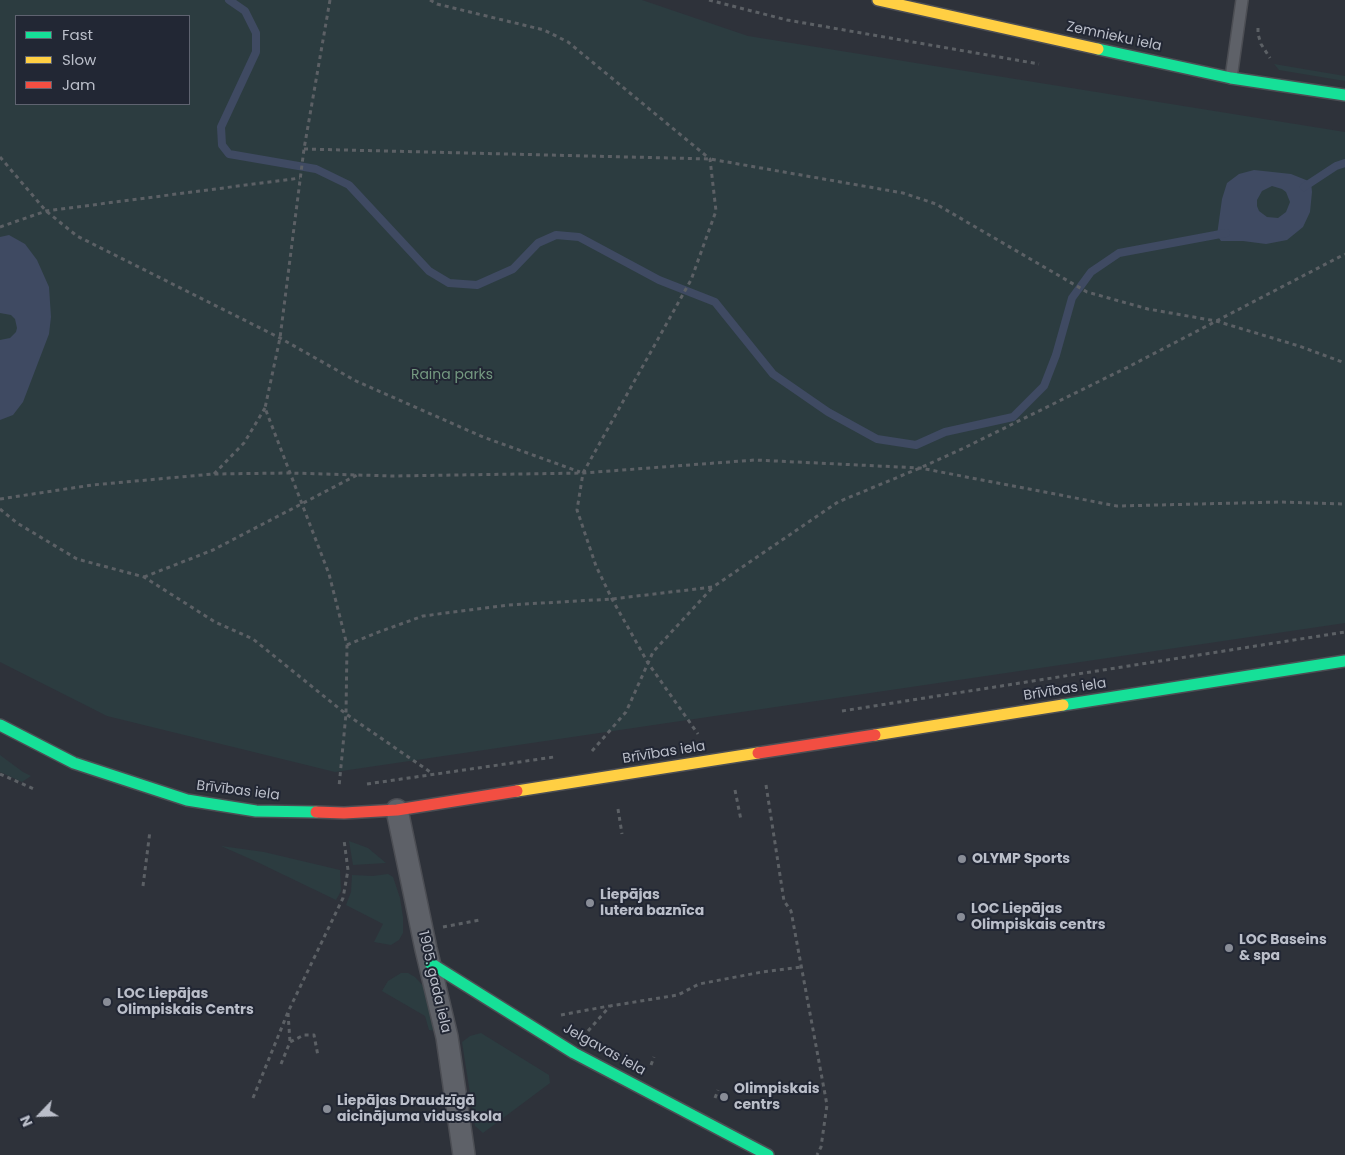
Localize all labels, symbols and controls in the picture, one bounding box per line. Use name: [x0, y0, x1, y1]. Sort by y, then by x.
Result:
legend: [15, 15, 190, 105]
street label: Zemnieku iela: [1065, 19, 1163, 55]
text: Fast: [62, 24, 93, 45]
text: Slow: [62, 49, 96, 70]
text: Jam: [62, 74, 96, 95]
park label: Raiņa parks: [411, 367, 493, 383]
street label: Brīvības iela: [1022, 675, 1108, 705]
street label: Brīvības iela: [621, 738, 707, 768]
street label: Brīvības iela: [196, 778, 280, 804]
place label: OLYMP Sports: [972, 851, 1070, 867]
marker: OLYMP Sports: [956, 853, 968, 865]
place label: Liepājas lutera baznīca: [600, 887, 704, 920]
marker: Liepājas lutera baznīca: [584, 897, 596, 909]
place label: LOC Liepājas Olimpiskais centrs: [971, 901, 1106, 934]
marker: LOC Liepājas Olimpiskais centrs: [955, 911, 967, 923]
street label: 1905. gada iela: [414, 929, 454, 1035]
place label: LOC Baseins & spa: [1239, 932, 1327, 964]
marker: LOC Baseins & spa: [1223, 942, 1235, 954]
place label: LOC Liepājas Olimpiskais Centrs: [117, 986, 254, 1019]
marker: LOC Liepājas Olimpiskais Centrs: [101, 996, 113, 1008]
street label: Jelgavas iela: [560, 1020, 648, 1080]
place label: Olimpiskais centrs: [734, 1081, 820, 1114]
north arrow: [15, 1090, 65, 1140]
marker: Olimpiskais centrs: [718, 1091, 730, 1103]
place label: Liepājas Draudzīgā aicinājuma vidusskola: [337, 1093, 502, 1126]
marker: Liepājas Draudzīgā aicinājuma vidusskola: [321, 1103, 333, 1115]
text: N: [15, 1112, 38, 1130]

